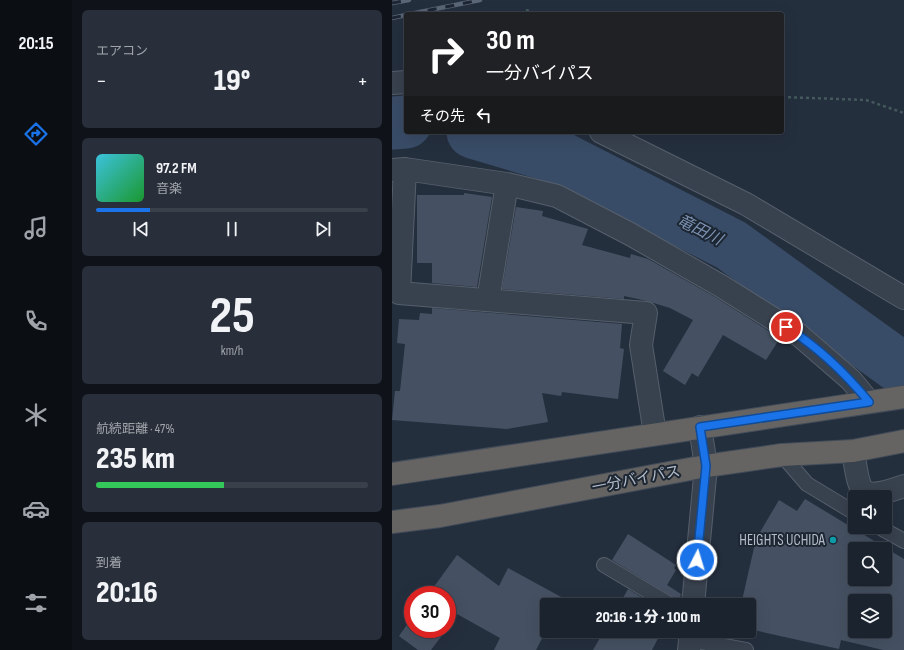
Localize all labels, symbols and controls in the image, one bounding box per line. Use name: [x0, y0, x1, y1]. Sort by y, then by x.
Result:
text: 30 m: [486, 24, 535, 57]
icon: right: [420, 28, 472, 80]
text: 20:15: [18, 33, 54, 54]
text: エアコン: [96, 43, 148, 59]
text: 19°: [214, 63, 250, 99]
text: 一分バイパス: [486, 63, 594, 84]
text: −: [96, 68, 107, 95]
text: +: [357, 68, 368, 95]
icon: left: [473, 104, 495, 126]
text: その先: [420, 107, 465, 126]
icon: directions: [22, 120, 50, 148]
text: 97.2 FM: [156, 159, 197, 178]
text: 音楽: [156, 181, 182, 197]
water label: 竜田川: [674, 211, 727, 251]
icon: music: [22, 214, 50, 242]
icon: previous: [130, 218, 152, 240]
icon: pause: [221, 218, 243, 240]
icon: next: [312, 218, 334, 240]
text: 25: [209, 285, 255, 348]
icon: phone: [22, 307, 50, 335]
pin: [769, 310, 803, 344]
icon: arrive: [775, 316, 797, 338]
text: km/h: [221, 343, 243, 359]
icon: climate: [22, 401, 50, 429]
text: 航続距離 · 47%: [96, 421, 175, 437]
text: 235 km: [96, 441, 175, 477]
street label: 一分バイパス: [590, 462, 682, 497]
map controls: [848, 490, 892, 638]
button: sound: [848, 490, 892, 534]
icon: car: [22, 495, 50, 523]
place label: HEIGHTS UCHIDA: [739, 531, 826, 550]
marker: HEIGHTS UCHIDA: [828, 535, 838, 545]
position arrow: [676, 539, 718, 581]
button: search: [848, 542, 892, 586]
text: 到着: [96, 555, 122, 571]
text: 20:16: [96, 575, 158, 611]
speed limit sign: 30: [404, 586, 456, 638]
icon: filters: [22, 589, 50, 617]
button: layers: [848, 594, 892, 638]
text: 20:16 · 1 分 · 100 m: [596, 608, 700, 627]

